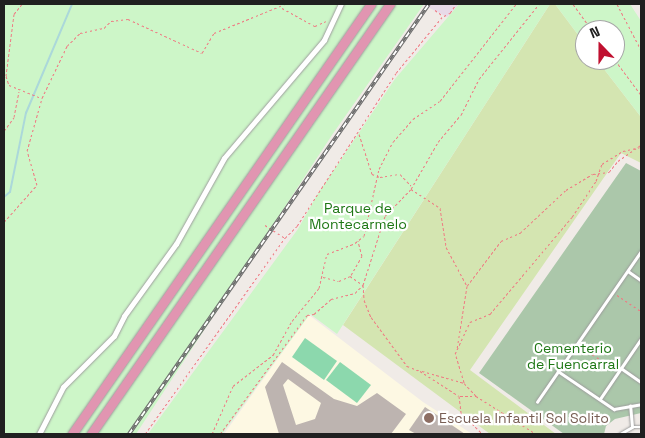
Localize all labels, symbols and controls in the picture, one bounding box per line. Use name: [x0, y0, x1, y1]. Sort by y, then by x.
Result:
north arrow: [575, 20, 625, 70]
text: N: [587, 22, 602, 42]
park label: Parque de Montecarmelo: [309, 200, 407, 232]
park label: Cementerio de Fuencarral: [527, 340, 619, 372]
place label: Escuela Infantil Sol Solito: [439, 410, 609, 426]
marker: Escuela Infantil Sol Solito: [423, 412, 435, 424]

